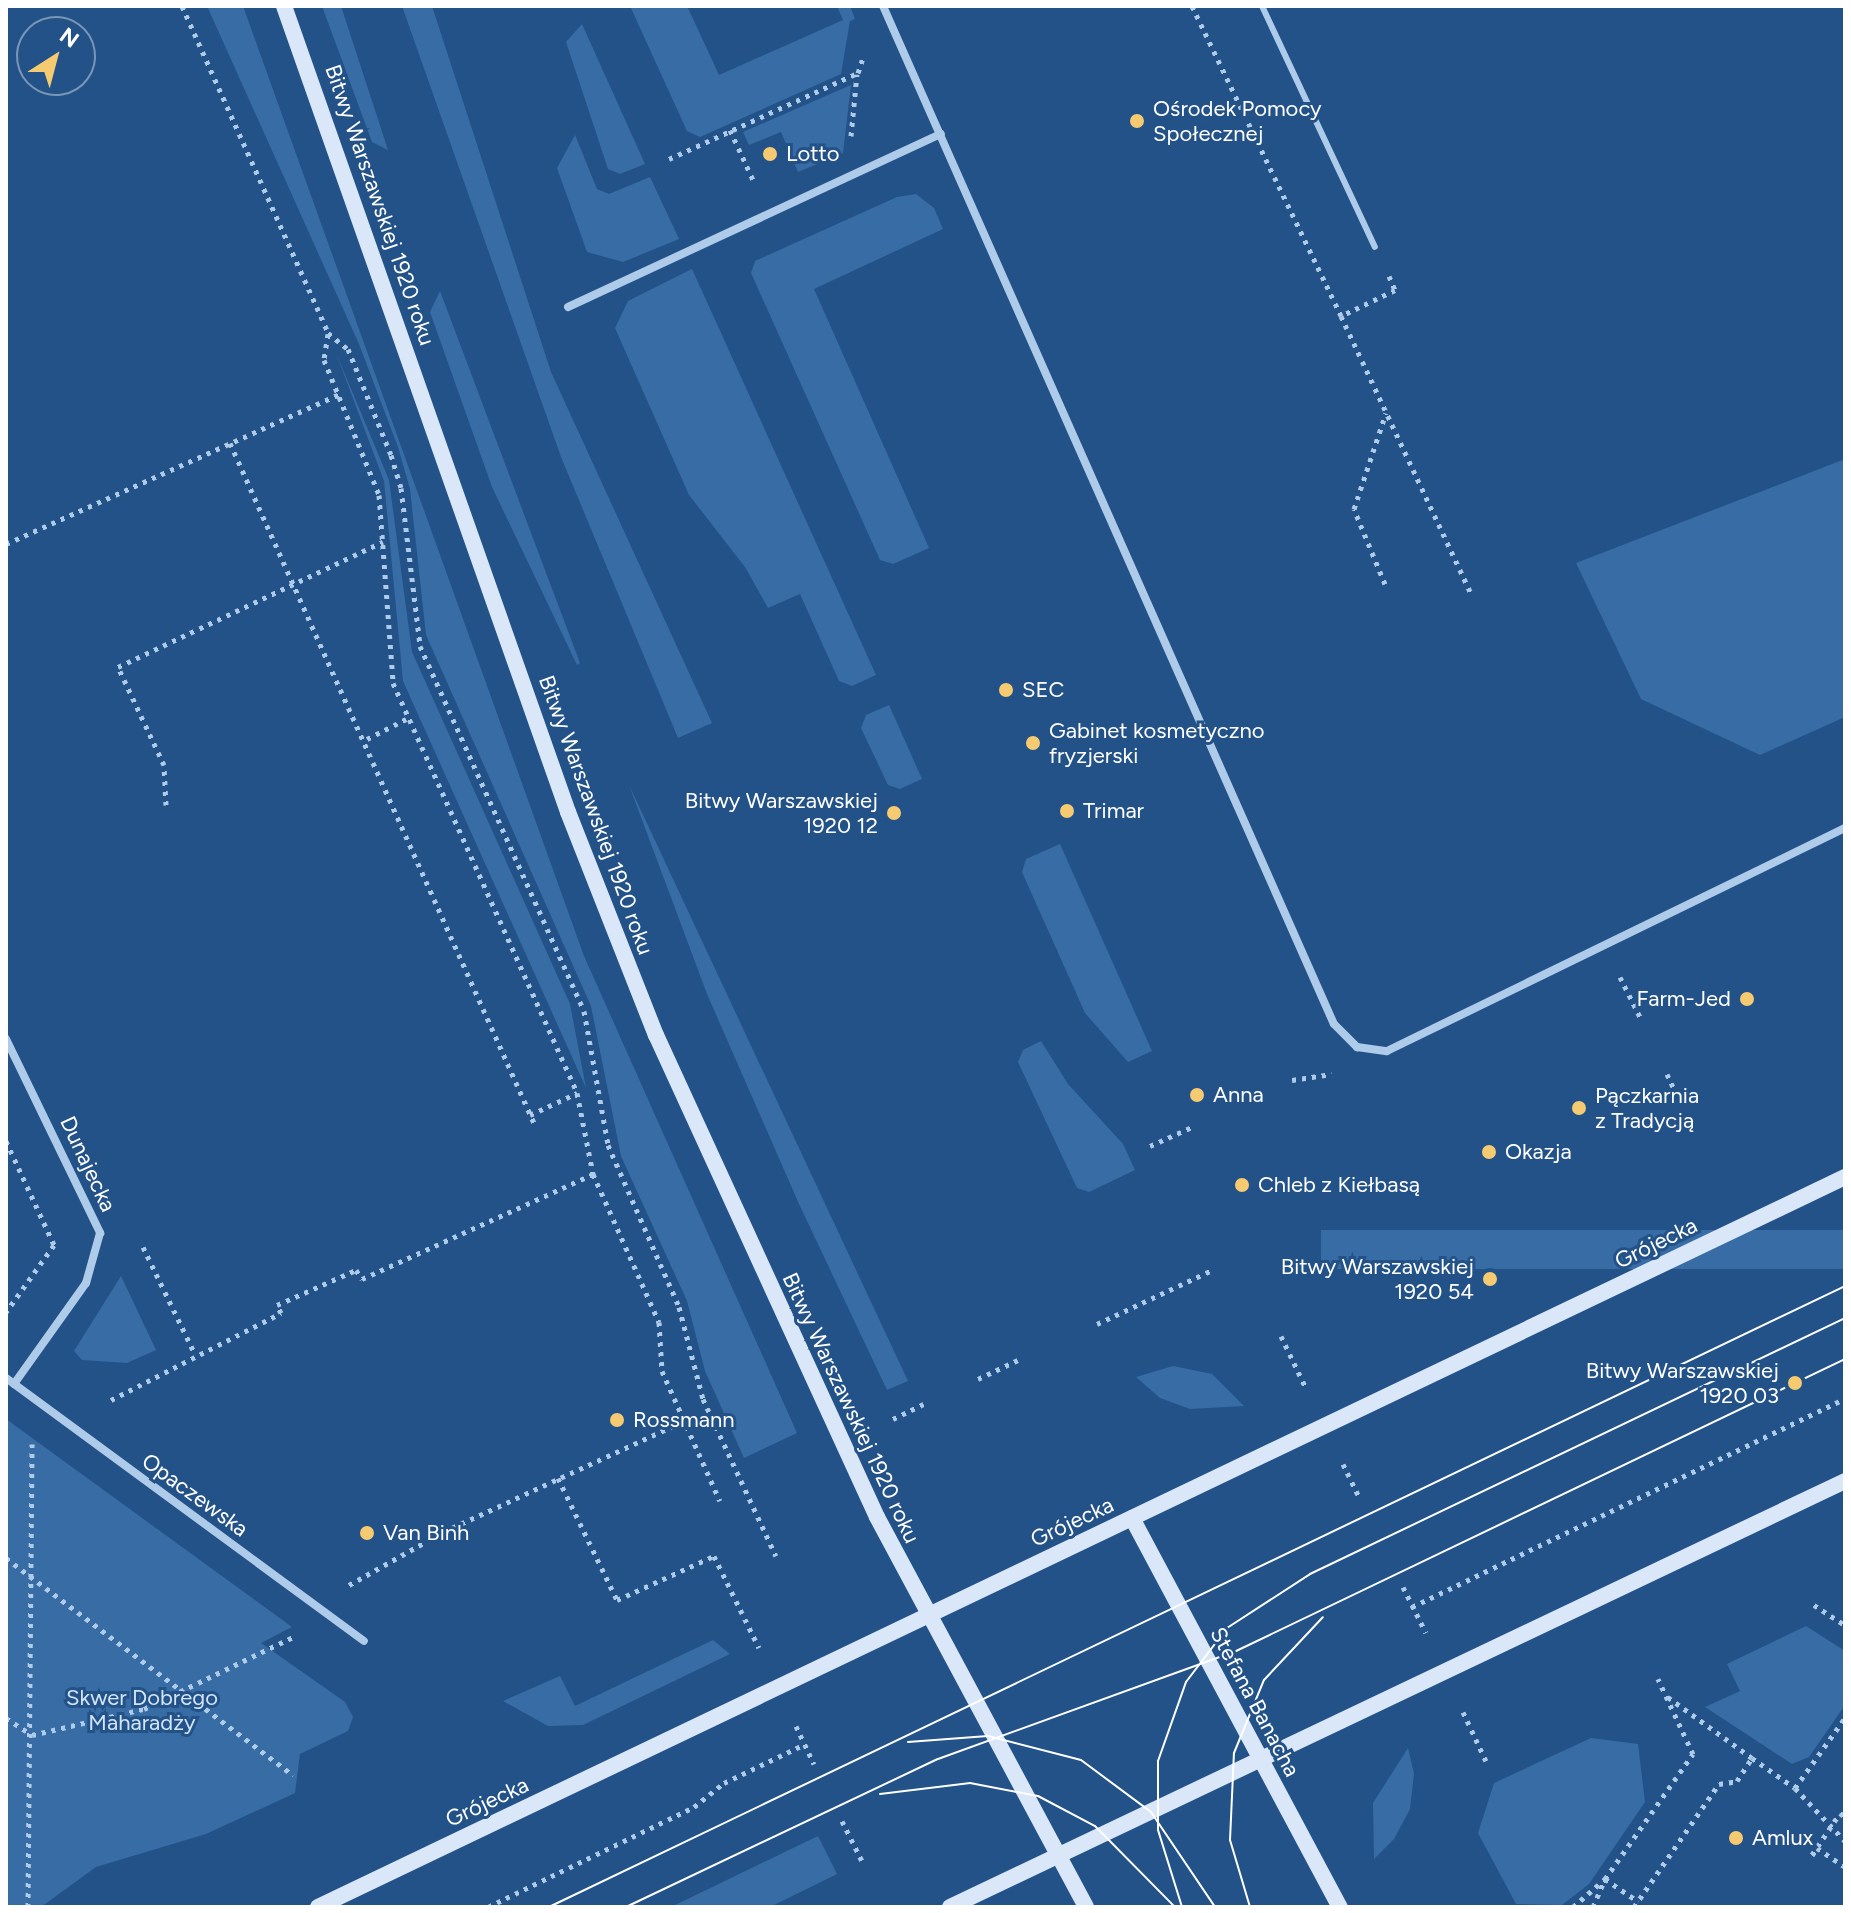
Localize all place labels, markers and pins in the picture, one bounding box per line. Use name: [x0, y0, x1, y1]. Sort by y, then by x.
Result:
place label: Ośrodek Pomocy Społecznej: [1153, 95, 1322, 146]
marker: Ośrodek Pomocy Społecznej: [1128, 112, 1146, 130]
place label: Lotto: [786, 141, 840, 167]
marker: Lotto: [761, 145, 779, 163]
place label: SEC: [1022, 677, 1064, 703]
marker: SEC: [997, 681, 1015, 699]
place label: Gabinet kosmetyczno fryzjerski: [1049, 717, 1265, 768]
marker: Gabinet kosmetyczno fryzjerski: [1024, 734, 1042, 752]
place label: Bitwy Warszawskiej 1920 12: [685, 787, 878, 838]
place label: Trimar: [1083, 798, 1144, 824]
marker: Trimar: [1058, 802, 1076, 820]
marker: Bitwy Warszawskiej 1920 12: [885, 804, 903, 822]
place label: Farm-Jed: [1636, 986, 1731, 1012]
marker: Farm-Jed: [1738, 990, 1756, 1008]
place label: Anna: [1213, 1082, 1264, 1108]
place label: Pączkarnia z Tradycją: [1595, 1082, 1699, 1134]
marker: Anna: [1188, 1086, 1206, 1104]
marker: Pączkarnia z Tradycją: [1570, 1099, 1588, 1117]
place label: Okazja: [1505, 1139, 1572, 1165]
marker: Okazja: [1480, 1143, 1498, 1161]
place label: Chleb z Kiełbasą: [1258, 1172, 1420, 1198]
marker: Chleb z Kiełbasą: [1233, 1176, 1251, 1194]
place label: Bitwy Warszawskiej 1920 54: [1281, 1253, 1474, 1304]
marker: Bitwy Warszawskiej 1920 54: [1481, 1270, 1499, 1288]
place label: Bitwy Warszawskiej 1920 03: [1586, 1357, 1779, 1408]
marker: Bitwy Warszawskiej 1920 03: [1786, 1374, 1804, 1392]
place label: Rossmann: [633, 1407, 735, 1433]
marker: Rossmann: [608, 1411, 626, 1429]
place label: Van Binh: [383, 1520, 469, 1546]
marker: Van Binh: [358, 1524, 376, 1542]
place label: Amlux: [1752, 1825, 1813, 1851]
marker: Amlux: [1727, 1829, 1745, 1847]

